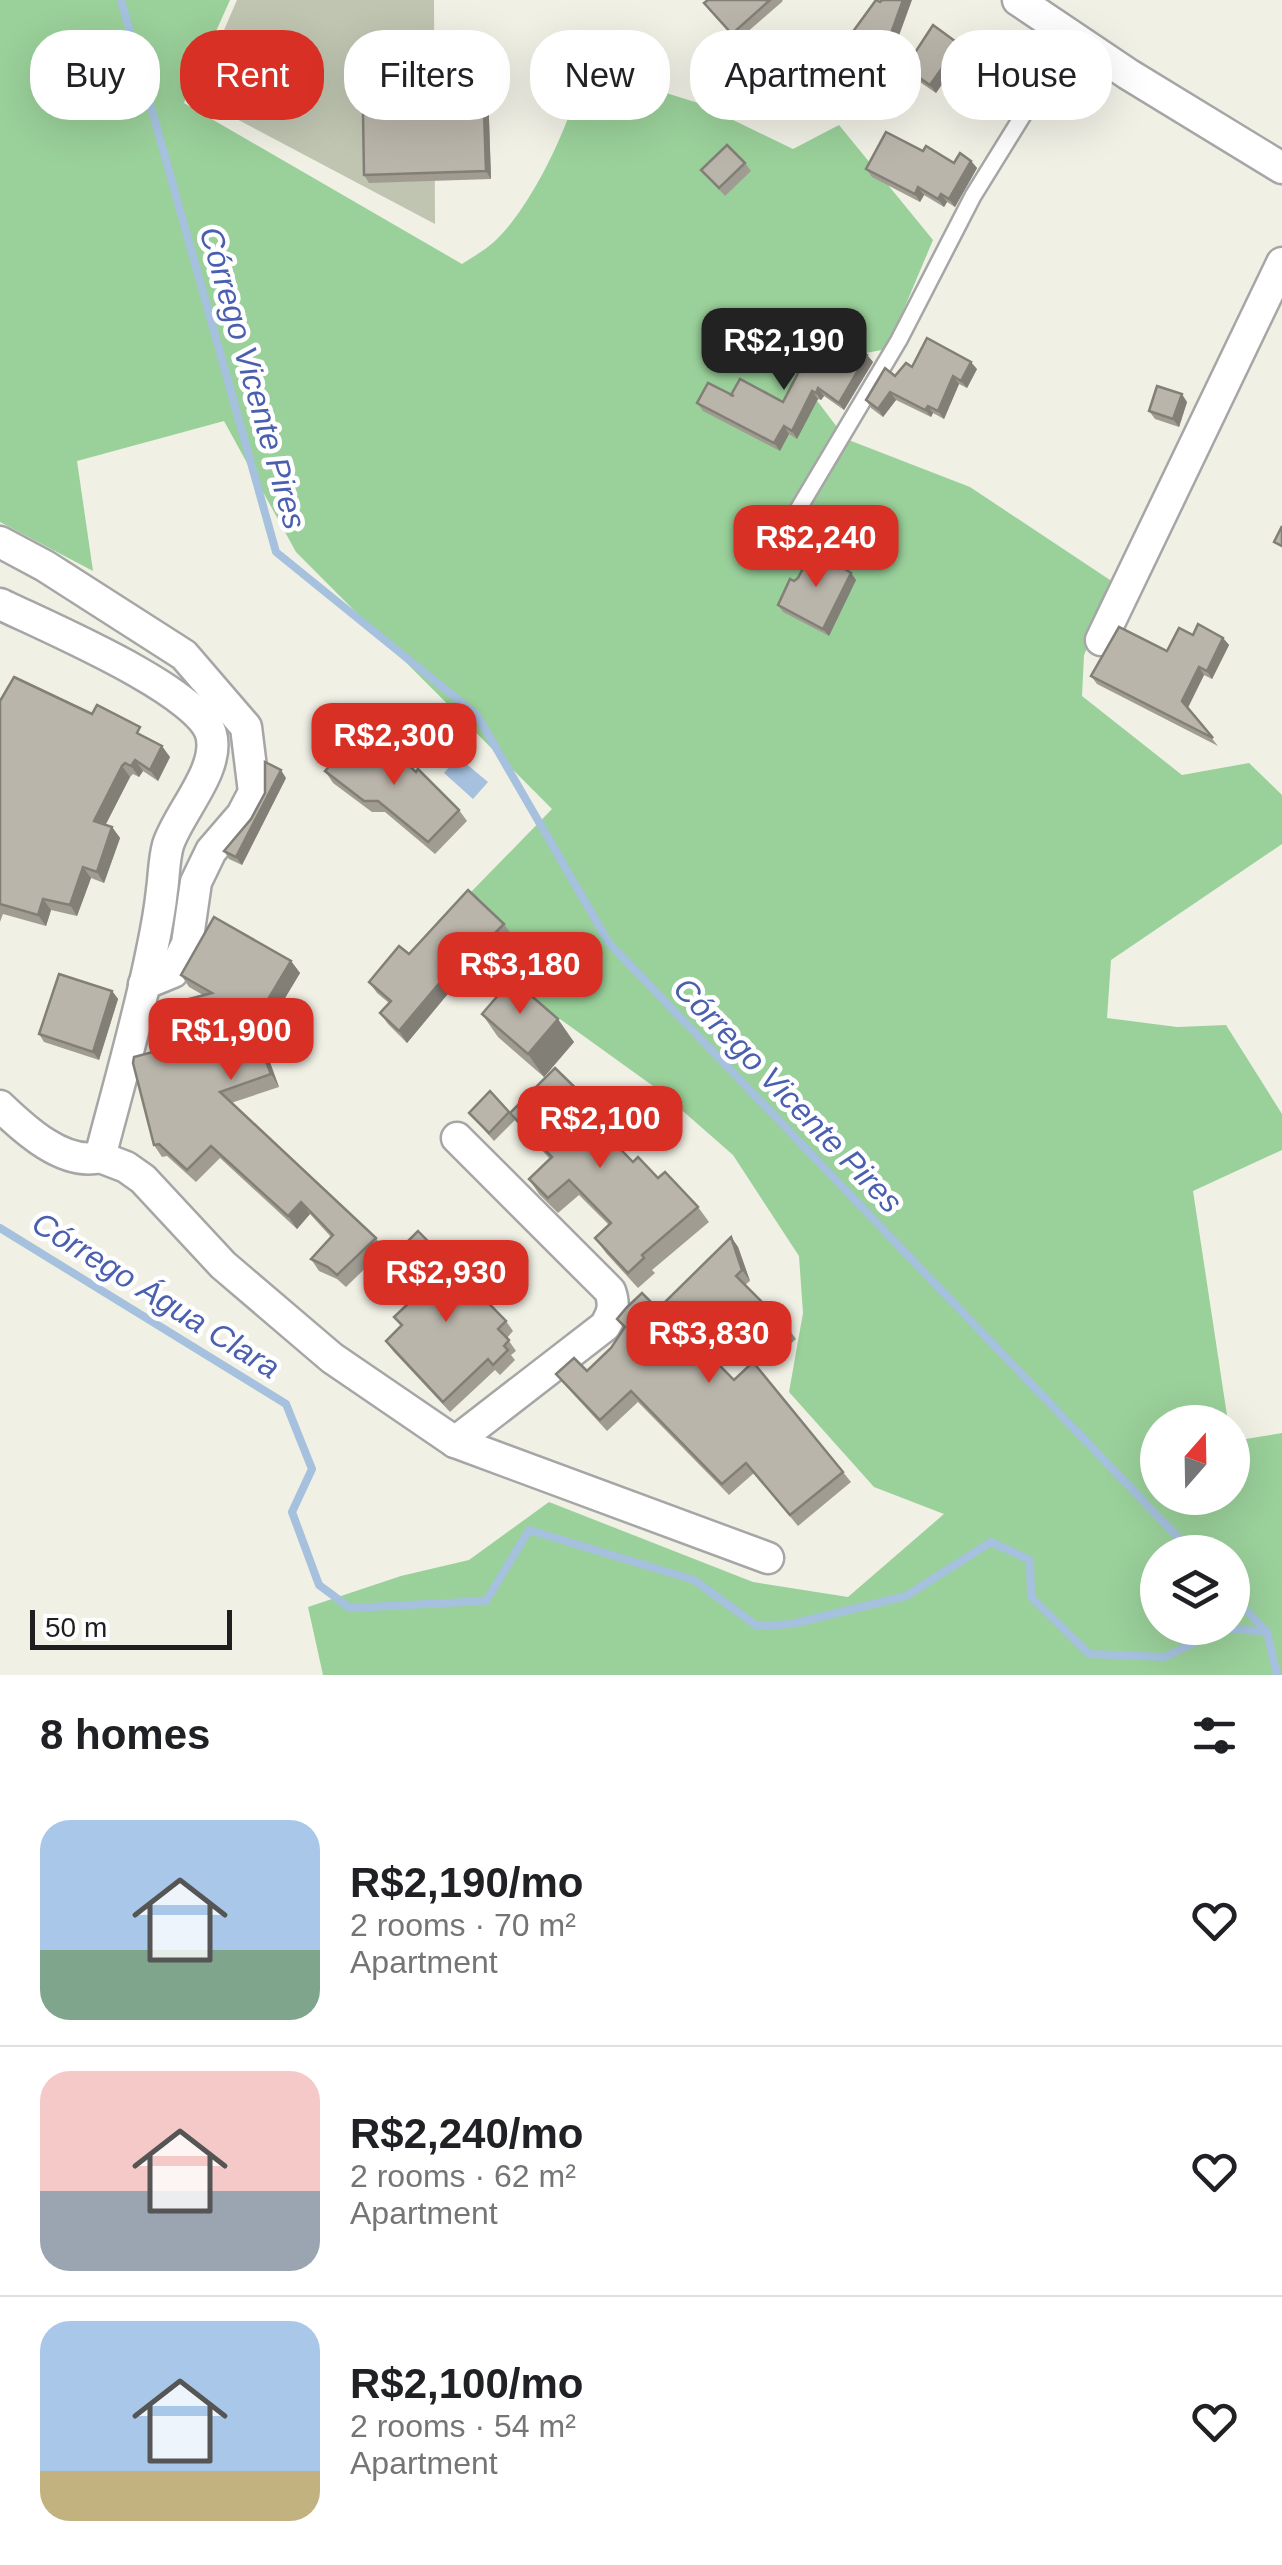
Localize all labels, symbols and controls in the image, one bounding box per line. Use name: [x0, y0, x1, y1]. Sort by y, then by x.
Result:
chip: Buy: [30, 30, 160, 120]
chip: Rent: [180, 30, 324, 120]
chip: Filters: [344, 30, 510, 120]
chip: New: [530, 30, 670, 120]
chip: Apartment: [690, 30, 921, 120]
chip: House: [941, 30, 1112, 120]
water label: Córrego Vicente Pires: [193, 223, 313, 533]
pin: R$2,190: [692, 308, 876, 393]
text: R$2,190: [724, 322, 844, 358]
pin: R$2,240: [724, 505, 908, 590]
text: R$2,240: [756, 519, 876, 555]
pin: R$2,300: [302, 703, 486, 788]
text: R$2,300: [334, 717, 454, 753]
pin: R$3,180: [428, 932, 612, 1017]
text: R$3,180: [460, 946, 580, 982]
water label: Córrego Vicente Pires: [667, 970, 909, 1220]
pin: R$1,900: [139, 998, 323, 1083]
text: R$1,900: [171, 1012, 291, 1048]
pin: R$2,100: [508, 1086, 692, 1171]
text: R$2,100: [540, 1100, 660, 1136]
water label: Córrego Água Clara: [26, 1204, 286, 1386]
pin: R$2,930: [354, 1240, 538, 1325]
text: R$2,930: [386, 1254, 506, 1290]
pin: R$3,830: [617, 1301, 801, 1386]
text: R$3,830: [649, 1315, 769, 1351]
north arrow: [1140, 1405, 1250, 1515]
map controls: [1140, 1405, 1250, 1645]
button: layers: [1140, 1535, 1250, 1645]
scale bar: [30, 1605, 232, 1650]
text: 50 m: [45, 1612, 107, 1643]
icon: filters: [1187, 1708, 1242, 1763]
text: 8 homes: [40, 1711, 210, 1758]
text: R$2,190/mo: [350, 1859, 583, 1906]
icon: home: [120, 1860, 240, 1980]
icon: heart: [1187, 1893, 1242, 1948]
text: 2 rooms · 70 m²: [350, 1907, 576, 1943]
text: Apartment: [350, 1944, 498, 1980]
text: R$2,240/mo: [350, 2110, 583, 2157]
icon: home: [120, 2111, 240, 2231]
icon: heart: [1187, 2144, 1242, 2199]
text: 2 rooms · 62 m²: [350, 2158, 576, 2194]
text: Apartment: [350, 2195, 498, 2231]
text: R$2,100/mo: [350, 2360, 583, 2407]
icon: home: [120, 2361, 240, 2481]
icon: heart: [1187, 2394, 1242, 2449]
text: 2 rooms · 54 m²: [350, 2408, 576, 2444]
text: Apartment: [350, 2445, 498, 2481]

